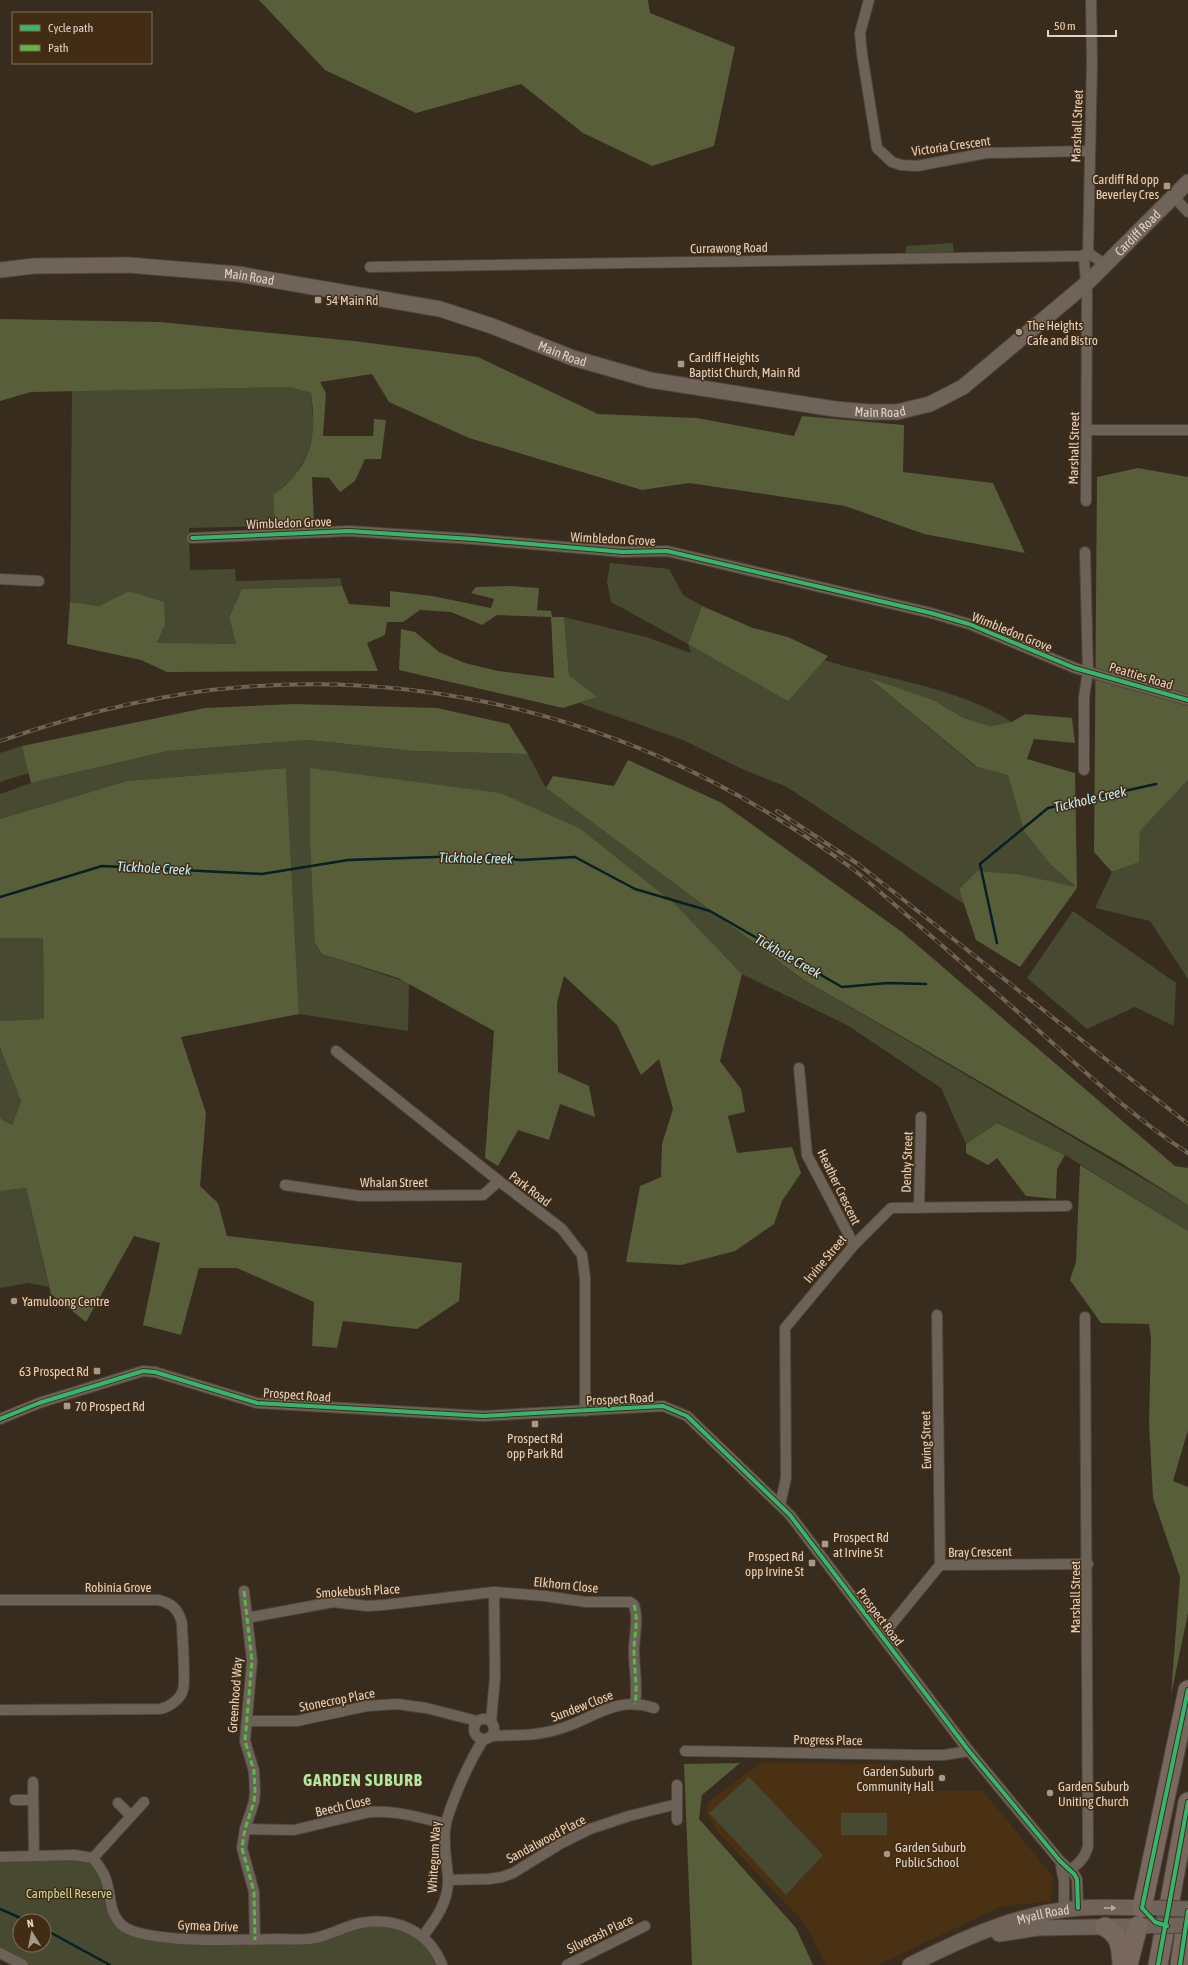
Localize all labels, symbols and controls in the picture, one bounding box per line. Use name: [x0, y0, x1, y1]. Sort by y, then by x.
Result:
legend: [12, 12, 152, 64]
scale bar: [1048, 12, 1116, 38]
text: 50 m: [1054, 19, 1076, 33]
text: Cycle path: [48, 21, 93, 35]
text: Path: [48, 41, 69, 55]
street label: Marshall Street: [1068, 89, 1086, 163]
street label: Victoria Crescent: [911, 133, 992, 159]
place label: Cardiff Rd opp Beverley Cres: [1092, 172, 1159, 202]
marker: Cardiff Rd opp Beverley Cres: [1162, 181, 1172, 191]
street label: Cardiff Road: [1111, 207, 1163, 259]
street label: Currawong Road: [690, 240, 768, 256]
street label: Main Road: [223, 265, 275, 288]
place label: 54 Main Rd: [326, 293, 379, 308]
marker: 54 Main Rd: [313, 295, 323, 305]
place label: The Heights Cafe and Bistro: [1027, 318, 1098, 348]
marker: The Heights Cafe and Bistro: [1014, 327, 1024, 337]
street label: Main Road: [536, 338, 588, 369]
place label: Cardiff Heights Baptist Church, Main Rd: [689, 350, 800, 380]
marker: Cardiff Heights Baptist Church, Main Rd: [676, 359, 686, 369]
street label: Main Road: [854, 403, 907, 420]
street label: Marshall Street: [1066, 411, 1082, 484]
street label: Wimbledon Grove: [246, 514, 332, 532]
street label: Wimbledon Grove: [570, 529, 656, 549]
street label: Wimbledon Grove: [970, 609, 1054, 655]
street label: Peatties Road: [1107, 659, 1175, 693]
water label: Tickhole Creek: [1052, 783, 1129, 815]
water label: Tickhole Creek: [439, 849, 514, 867]
water label: Tickhole Creek: [117, 858, 192, 878]
water label: Tickhole Creek: [752, 931, 825, 982]
street label: Denby Street: [898, 1131, 916, 1193]
street label: Heather Crescent: [814, 1147, 864, 1227]
street label: Park Road: [506, 1168, 554, 1210]
street label: Whalan Street: [360, 1175, 428, 1190]
street label: Irvine Street: [801, 1232, 850, 1286]
place label: Yamuloong Centre: [22, 1294, 110, 1309]
marker: Yamuloong Centre: [9, 1296, 19, 1306]
place label: 63 Prospect Rd: [19, 1364, 89, 1379]
marker: 63 Prospect Rd: [92, 1366, 102, 1376]
street label: Prospect Road: [263, 1385, 331, 1405]
street label: Prospect Road: [586, 1390, 654, 1408]
place label: 70 Prospect Rd: [75, 1399, 145, 1414]
marker: 70 Prospect Rd: [62, 1401, 72, 1411]
street label: Ewing Street: [918, 1410, 934, 1469]
marker: Prospect Rd opp Park Rd: [530, 1419, 540, 1429]
place label: Prospect Rd opp Park Rd: [507, 1431, 563, 1461]
place label: Prospect Rd at Irvine St: [833, 1530, 889, 1560]
marker: Prospect Rd at Irvine St: [820, 1539, 830, 1549]
street label: Bray Crescent: [948, 1544, 1012, 1560]
place label: Prospect Rd opp Irvine St: [745, 1549, 804, 1579]
marker: Prospect Rd opp Irvine St: [807, 1558, 817, 1568]
street label: Marshall Street: [1068, 1560, 1083, 1633]
street label: Elkhorn Close: [533, 1574, 599, 1596]
street label: Robinia Grove: [85, 1580, 151, 1595]
street label: Smokebush Place: [316, 1581, 400, 1601]
street label: Prospect Road: [854, 1585, 906, 1649]
street label: Greenhood Way: [225, 1656, 245, 1733]
street label: Stonecrop Place: [298, 1685, 376, 1715]
street label: Sundew Close: [549, 1687, 615, 1725]
street label: Progress Place: [793, 1732, 863, 1748]
place label: Garden Suburb Community Hall: [856, 1764, 935, 1794]
district label: GARDEN SUBURB: [303, 1770, 423, 1790]
marker: Garden Suburb Community Hall: [937, 1773, 947, 1783]
place label: Garden Suburb Uniting Church: [1058, 1779, 1129, 1809]
marker: Garden Suburb Uniting Church: [1045, 1788, 1055, 1798]
street label: Beech Close: [314, 1792, 372, 1820]
street label: Sandalwood Place: [504, 1812, 588, 1866]
street label: Whitegum Way: [425, 1820, 443, 1893]
place label: Garden Suburb Public School: [895, 1840, 966, 1870]
marker: Garden Suburb Public School: [882, 1849, 892, 1859]
park label: Campbell Reserve: [26, 1886, 112, 1901]
street label: Myall Road: [1015, 1902, 1070, 1927]
one-way arrow: [1104, 1905, 1117, 1911]
street label: Silverash Place: [564, 1911, 636, 1956]
north arrow: [12, 1913, 52, 1953]
text: N: [26, 1917, 35, 1930]
street label: Gymea Drive: [177, 1917, 239, 1935]

